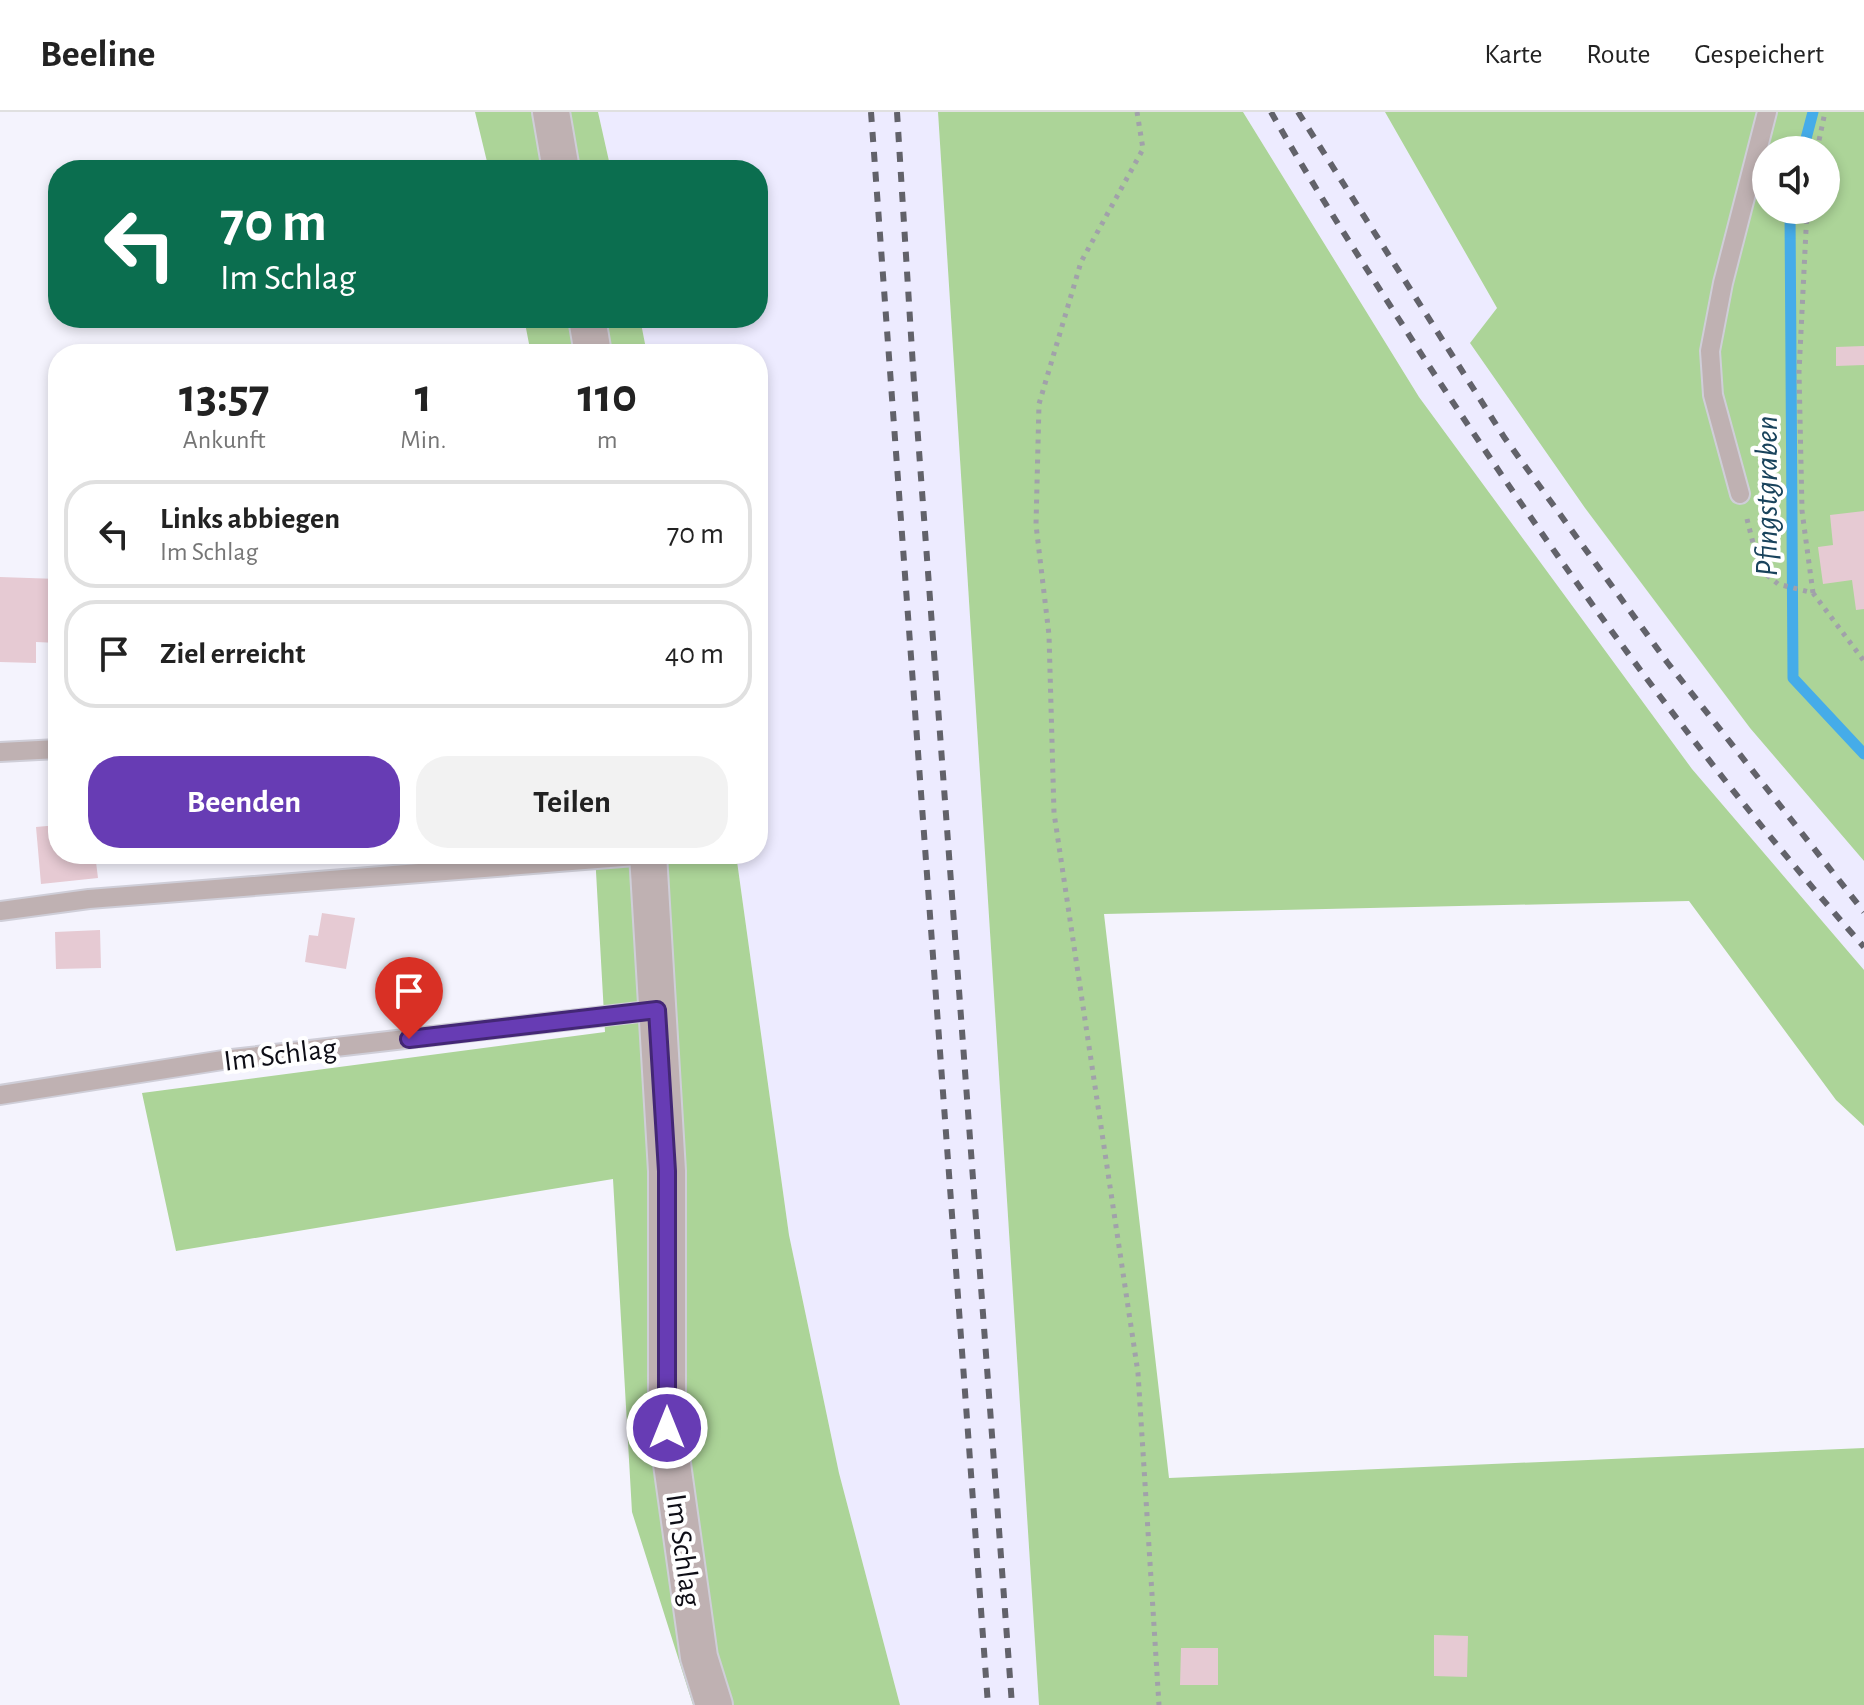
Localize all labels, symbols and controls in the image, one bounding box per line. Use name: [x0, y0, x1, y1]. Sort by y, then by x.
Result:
text: Beeline: [40, 36, 155, 74]
text: Karte: [1484, 41, 1542, 69]
text: Route: [1586, 41, 1650, 69]
text: Gespeichert: [1694, 41, 1824, 69]
map controls: [1752, 136, 1840, 224]
button: sound: [1752, 136, 1840, 224]
icon: left: [88, 192, 192, 296]
text: 70 m: [220, 195, 327, 251]
text: Im Schlag: [220, 260, 356, 296]
text: 13:57: [179, 373, 269, 421]
text: 1: [415, 373, 432, 421]
text: 110: [577, 373, 637, 421]
water label: Pfingstgraben: [1751, 415, 1783, 577]
text: Ankunft: [183, 427, 265, 453]
text: Min.: [400, 427, 447, 453]
text: m: [597, 427, 618, 453]
text: Links abbiegen: [160, 504, 340, 534]
icon: left: [92, 512, 136, 556]
text: 70 m: [667, 519, 724, 549]
text: Im Schlag: [160, 539, 258, 565]
icon: arrive: [92, 632, 136, 676]
text: Ziel erreicht: [160, 639, 305, 669]
text: 40 m: [665, 639, 724, 669]
button: Beenden: [88, 756, 400, 848]
button: Teilen: [416, 756, 728, 848]
pin: [375, 957, 443, 1039]
icon: arrive: [387, 969, 431, 1013]
street label: Im Schlag: [222, 1033, 339, 1077]
position arrow: [625, 1386, 709, 1470]
street label: Im Schlag: [660, 1492, 706, 1609]

